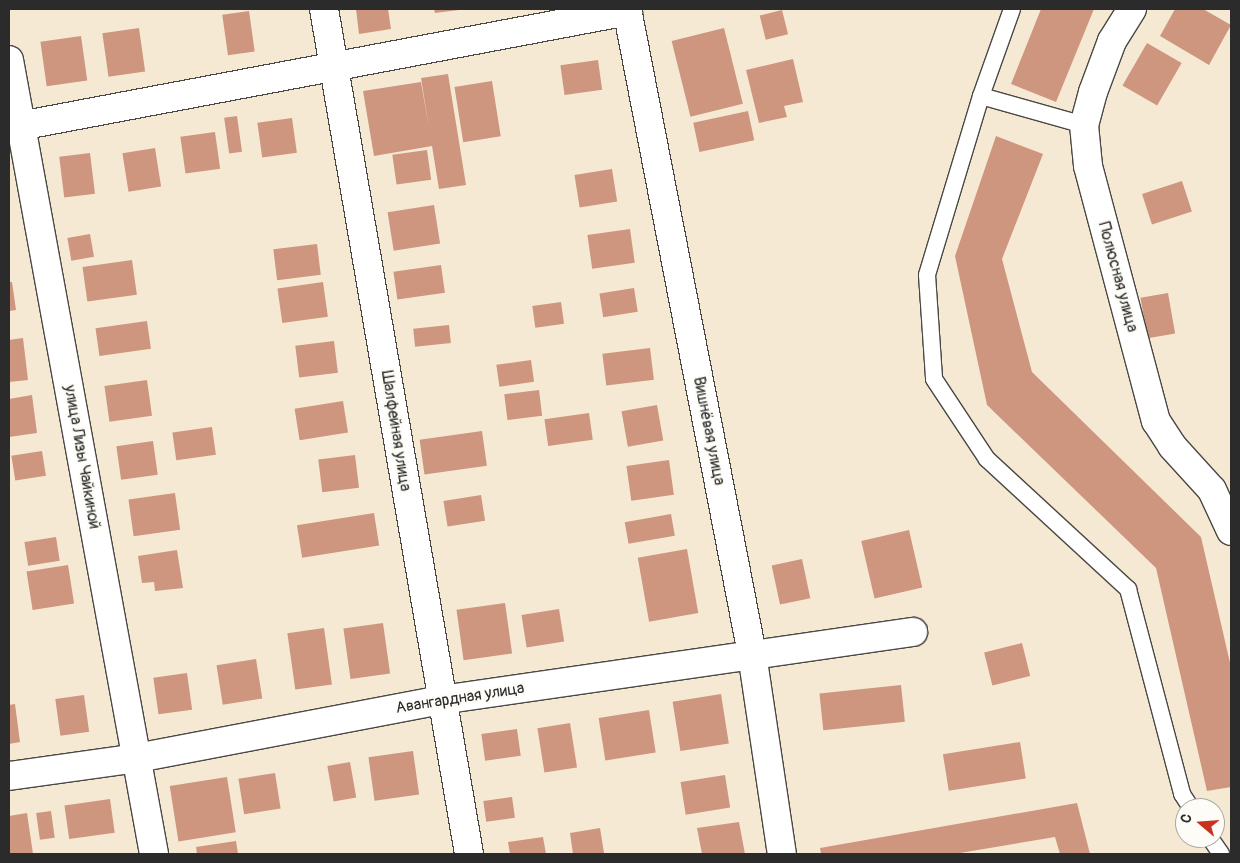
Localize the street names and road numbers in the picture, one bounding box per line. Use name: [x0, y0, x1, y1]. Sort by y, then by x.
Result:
street label: Полюсная улица: [1094, 220, 1142, 334]
street label: Шалфейная улица: [377, 369, 415, 493]
street label: Вишнёвая улица: [689, 375, 729, 487]
street label: улица Лизы Чайкиной: [60, 384, 104, 530]
street label: Авангардная улица: [394, 678, 526, 718]

